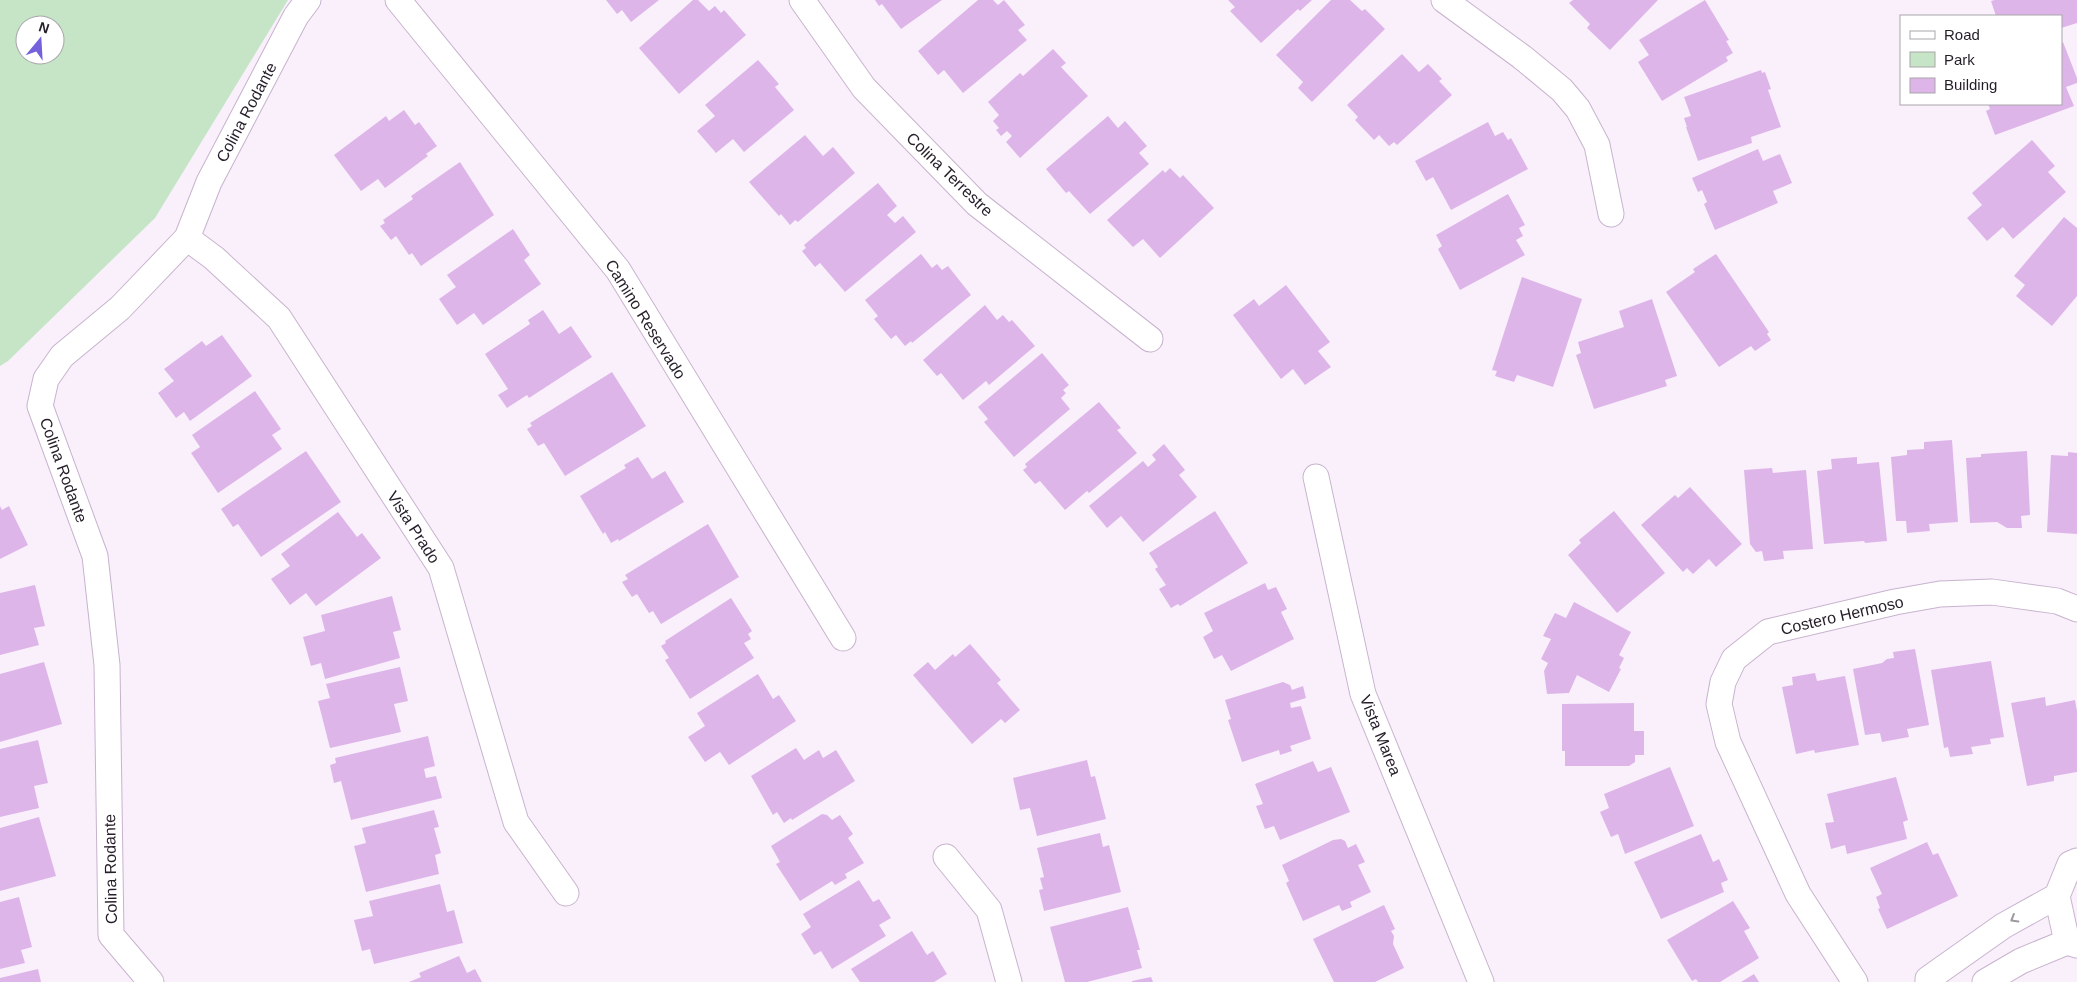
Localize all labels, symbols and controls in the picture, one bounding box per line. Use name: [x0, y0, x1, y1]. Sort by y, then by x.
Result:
north arrow: [15, 15, 65, 65]
legend: [1900, 15, 2062, 105]
text: N: [37, 18, 51, 37]
text: Road: [1944, 26, 1980, 43]
text: Park: [1944, 51, 1975, 68]
street label: Colina Rodante: [213, 59, 280, 165]
text: Building: [1944, 76, 1997, 93]
street label: Colina Terrestre: [903, 129, 996, 220]
street label: Camino Reservado: [602, 257, 689, 382]
street label: Colina Rodante: [37, 415, 90, 525]
street label: Vista Prado: [384, 488, 443, 567]
street label: Costero Hermoso: [1779, 593, 1905, 638]
street label: Vista Marea: [1357, 693, 1404, 778]
street label: Colina Rodante: [101, 814, 120, 924]
one-way arrow: [2010, 913, 2019, 923]

